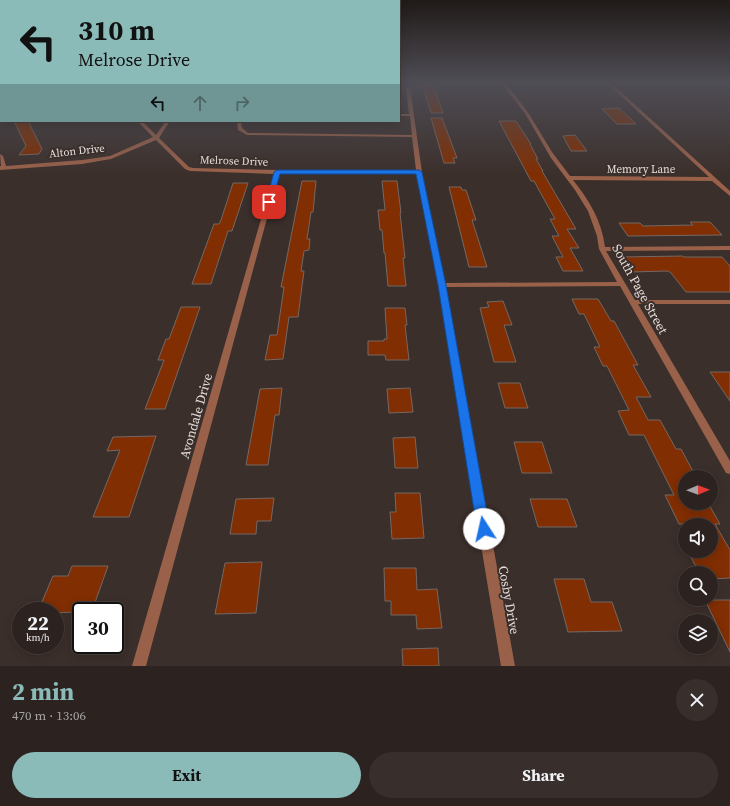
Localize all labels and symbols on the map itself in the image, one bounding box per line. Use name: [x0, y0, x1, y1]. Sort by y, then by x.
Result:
street label: Alton Drive: [48, 141, 106, 161]
street label: Melrose Drive: [199, 152, 269, 170]
street label: Memory Lane: [607, 162, 676, 177]
pin: [252, 185, 286, 219]
street label: South Page Street: [608, 241, 672, 338]
street label: Avondale Drive: [176, 371, 216, 461]
north arrow: [678, 470, 718, 510]
position arrow: [463, 508, 505, 550]
street label: Cosby Drive: [495, 564, 523, 636]
speed limit sign: 30: [72, 602, 124, 654]

